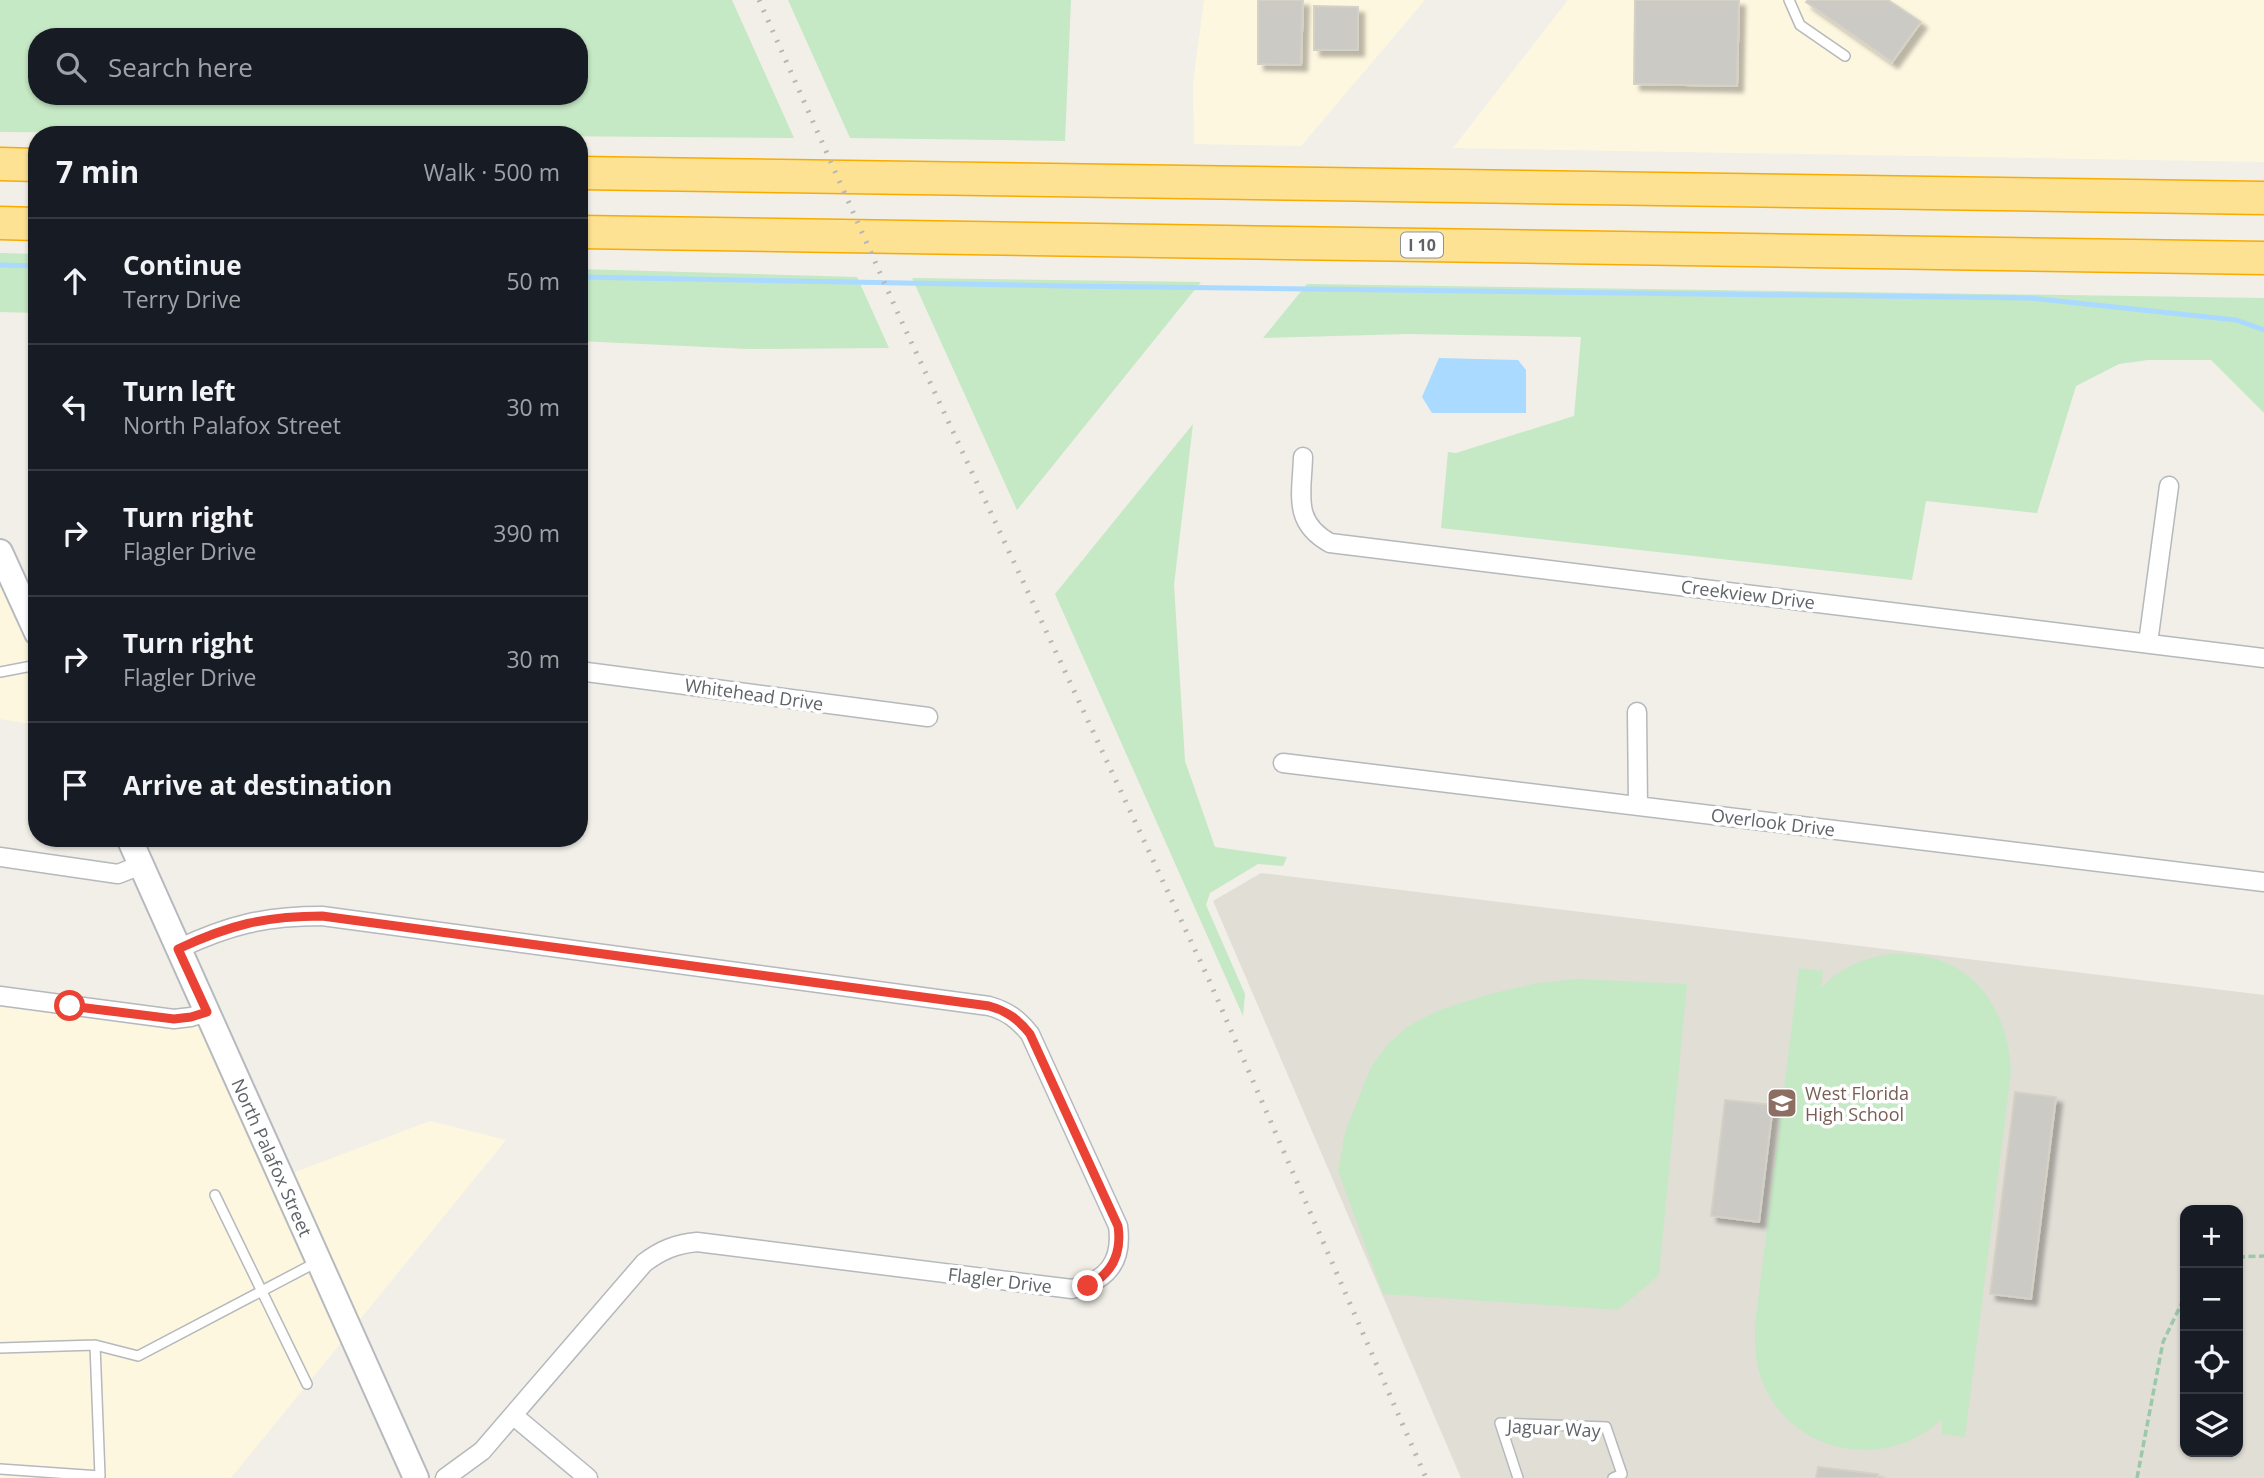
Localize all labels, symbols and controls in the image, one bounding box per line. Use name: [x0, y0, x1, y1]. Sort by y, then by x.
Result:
search box: [28, 28, 588, 105]
icon: search: [52, 48, 90, 86]
text: Search here: [108, 49, 253, 85]
text: 7 min: [56, 151, 139, 192]
text: Walk · 500 m: [423, 156, 560, 188]
road number: I 10: [1401, 232, 1443, 258]
text: Continue: [123, 247, 242, 283]
icon: ahead: [56, 262, 94, 300]
text: 50 m: [506, 265, 560, 297]
text: Terry Drive: [123, 283, 241, 315]
text: Turn left: [123, 373, 235, 409]
icon: left: [56, 388, 94, 426]
text: 30 m: [506, 391, 560, 423]
text: North Palafox Street: [123, 409, 341, 441]
text: Turn right: [123, 499, 254, 535]
icon: right: [56, 514, 94, 552]
text: 390 m: [493, 517, 560, 549]
text: Flagler Drive: [123, 535, 256, 567]
street label: Creekview Drive: [1680, 574, 1816, 614]
text: Turn right: [123, 625, 254, 661]
icon: right: [56, 640, 94, 678]
text: 30 m: [506, 643, 560, 675]
text: Flagler Drive: [123, 661, 256, 693]
street label: Whitehead Drive: [683, 672, 825, 716]
icon: arrive: [56, 766, 94, 804]
text: Arrive at destination: [123, 767, 392, 803]
street label: Overlook Drive: [1710, 802, 1836, 842]
route start: [54, 990, 85, 1021]
street label: North Palafox Street: [226, 1075, 318, 1240]
place label: West Florida High School: [1805, 1081, 1909, 1126]
school or university icon: West Florida High School: [1765, 1086, 1799, 1120]
map controls: [2180, 1205, 2243, 1457]
button: +: [2180, 1205, 2243, 1268]
street label: Flagler Drive: [947, 1262, 1053, 1298]
button: −: [2180, 1268, 2243, 1331]
route end: [1072, 1270, 1103, 1301]
button: locate: [2180, 1331, 2243, 1394]
button: layers: [2180, 1394, 2243, 1457]
street label: Jaguar Way: [1505, 1413, 1602, 1442]

